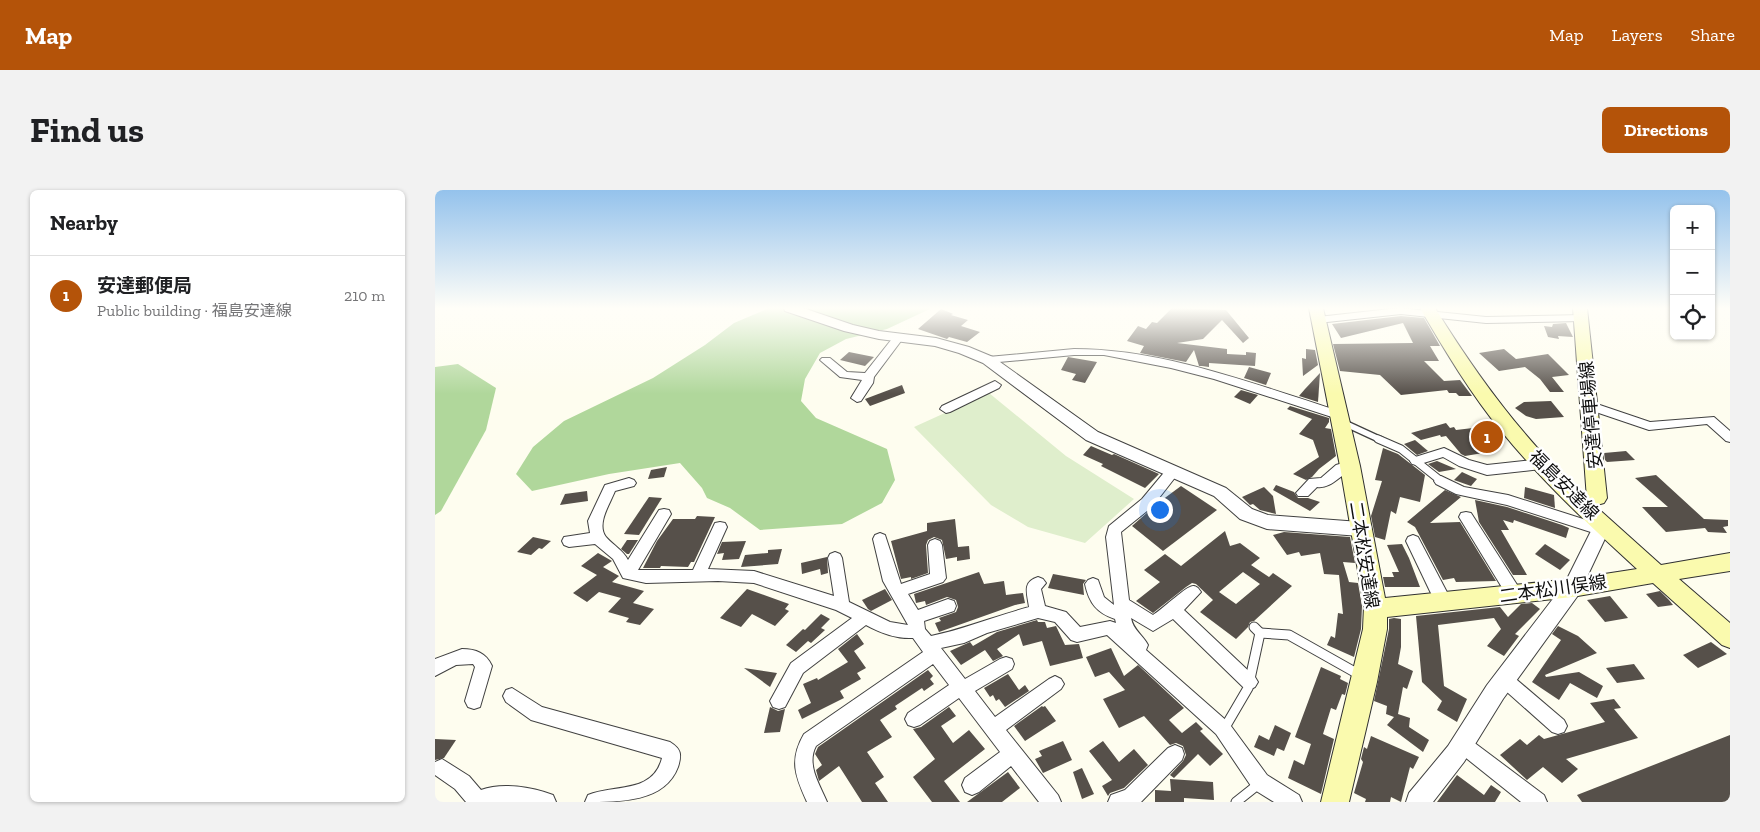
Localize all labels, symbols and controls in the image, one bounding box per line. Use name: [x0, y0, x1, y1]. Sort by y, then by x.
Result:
text: Map: [25, 21, 72, 50]
text: Map: [1549, 24, 1584, 46]
text: Layers: [1612, 24, 1663, 46]
text: Share: [1691, 24, 1735, 46]
button: Directions: [1602, 107, 1730, 153]
text: Find us: [30, 109, 144, 151]
map controls: [1670, 205, 1715, 340]
button: +: [1670, 205, 1715, 250]
text: Nearby: [50, 210, 118, 235]
button: −: [1670, 250, 1715, 295]
text: 安達郵便局: [97, 274, 192, 297]
text: 1: [63, 286, 69, 305]
text: 210 m: [344, 286, 385, 305]
button: locate: [1670, 295, 1715, 340]
text: Public building · 福島安達線: [97, 301, 292, 320]
street label: 安達停車場線: [1575, 360, 1607, 470]
pin: 1: [1471, 418, 1503, 456]
street label: 福島安達線: [1524, 445, 1604, 525]
your location: [1147, 497, 1173, 523]
street label: 二本松安達線: [1345, 500, 1383, 610]
street label: 二本松川俣線: [1498, 571, 1608, 607]

